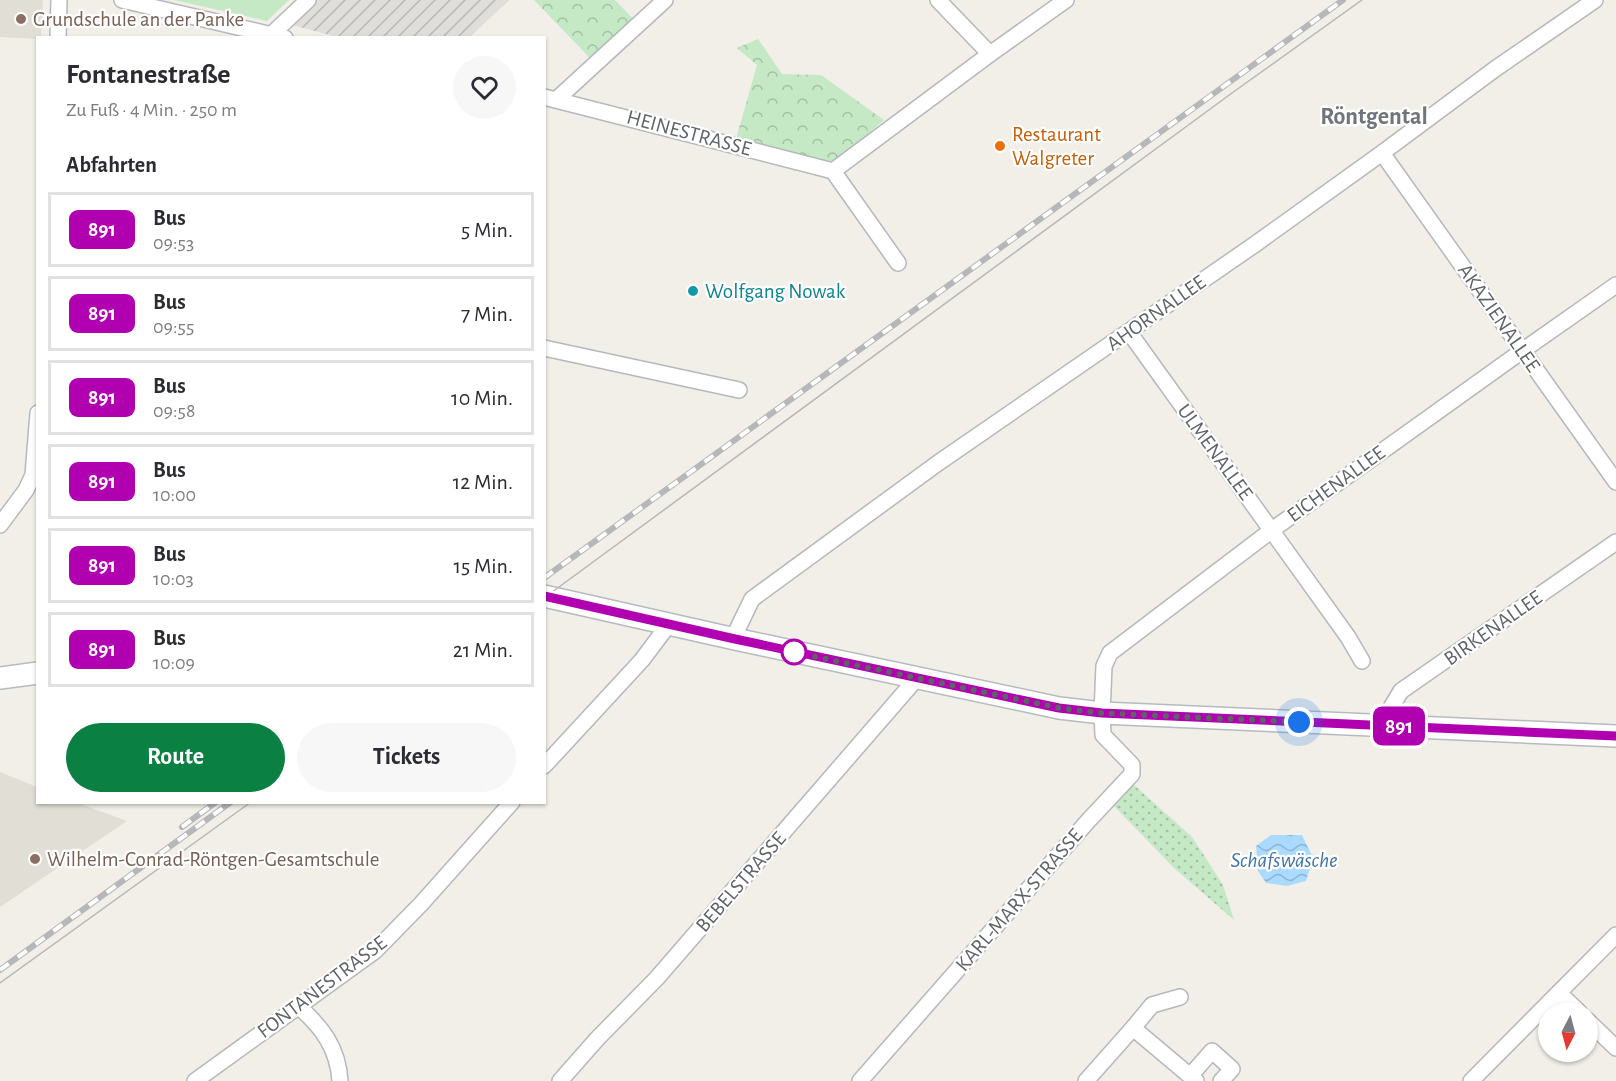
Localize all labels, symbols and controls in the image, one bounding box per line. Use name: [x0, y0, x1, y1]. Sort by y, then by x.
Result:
place label: Grundschule an der Panke: [33, 9, 244, 30]
marker: Grundschule an der Panke: [14, 12, 28, 26]
button: heart: [453, 56, 516, 119]
text: Fontanestraße: [66, 61, 230, 89]
text: Zu Fuß · 4 Min. · 250 m: [66, 100, 237, 120]
district label: Röntgental: [1320, 105, 1428, 129]
street label: HEINESTRASSE: [624, 106, 754, 160]
place label: Restaurant Walgreter: [1012, 124, 1101, 169]
marker: Restaurant Walgreter: [993, 139, 1007, 153]
text: Abfahrten: [66, 154, 157, 176]
text: Bus: [153, 207, 186, 229]
text: 891: [88, 219, 116, 240]
text: 5 Min.: [461, 219, 513, 241]
text: 09:53: [153, 233, 194, 253]
street label: AKAZIENALLEE: [1454, 260, 1544, 376]
street label: AHORNALLEE: [1103, 271, 1209, 355]
place label: Wolfgang Nowak: [705, 281, 846, 302]
marker: Wolfgang Nowak: [686, 284, 700, 298]
text: Bus: [153, 291, 186, 313]
text: 891: [88, 303, 116, 324]
text: 7 Min.: [461, 303, 513, 325]
text: 09:55: [153, 317, 194, 337]
text: Bus: [153, 375, 186, 397]
text: 891: [88, 387, 116, 408]
text: 10 Min.: [451, 387, 513, 409]
street label: ULMENALLEE: [1173, 400, 1257, 504]
text: 09:58: [153, 401, 195, 421]
street label: EICHENALLEE: [1283, 442, 1389, 526]
text: Bus: [153, 459, 186, 481]
text: 891: [88, 471, 116, 492]
text: 12 Min.: [453, 471, 513, 493]
text: 10:00: [153, 485, 196, 505]
text: Bus: [153, 543, 186, 565]
text: 891: [88, 555, 116, 576]
text: 15 Min.: [454, 555, 513, 577]
text: 10:03: [153, 569, 194, 589]
street label: BIRKENALLEE: [1440, 587, 1546, 669]
text: Bus: [153, 627, 186, 649]
text: 891: [88, 639, 116, 660]
text: 21 Min.: [453, 639, 513, 661]
unlabelled marker: [781, 639, 807, 665]
text: 10:09: [153, 653, 195, 673]
line badge: 891: [1364, 706, 1434, 746]
your location: [1284, 707, 1314, 737]
text: 891: [1385, 716, 1413, 737]
button: Route: [66, 723, 285, 792]
button: Tickets: [297, 723, 516, 792]
street label: KARL-MARX-STRASSE: [952, 825, 1086, 975]
street label: BEBELSTRASSE: [692, 828, 790, 936]
place label: Wilhelm-Conrad-Röntgen-Gesamtschule: [47, 849, 380, 870]
water label: Schafswäsche: [1230, 849, 1338, 871]
marker: Wilhelm-Conrad-Röntgen-Gesamtschule: [28, 852, 42, 866]
street label: FONTANESTRASSE: [253, 932, 391, 1042]
north arrow: [1538, 1002, 1598, 1062]
map controls: [1538, 1002, 1598, 1062]

